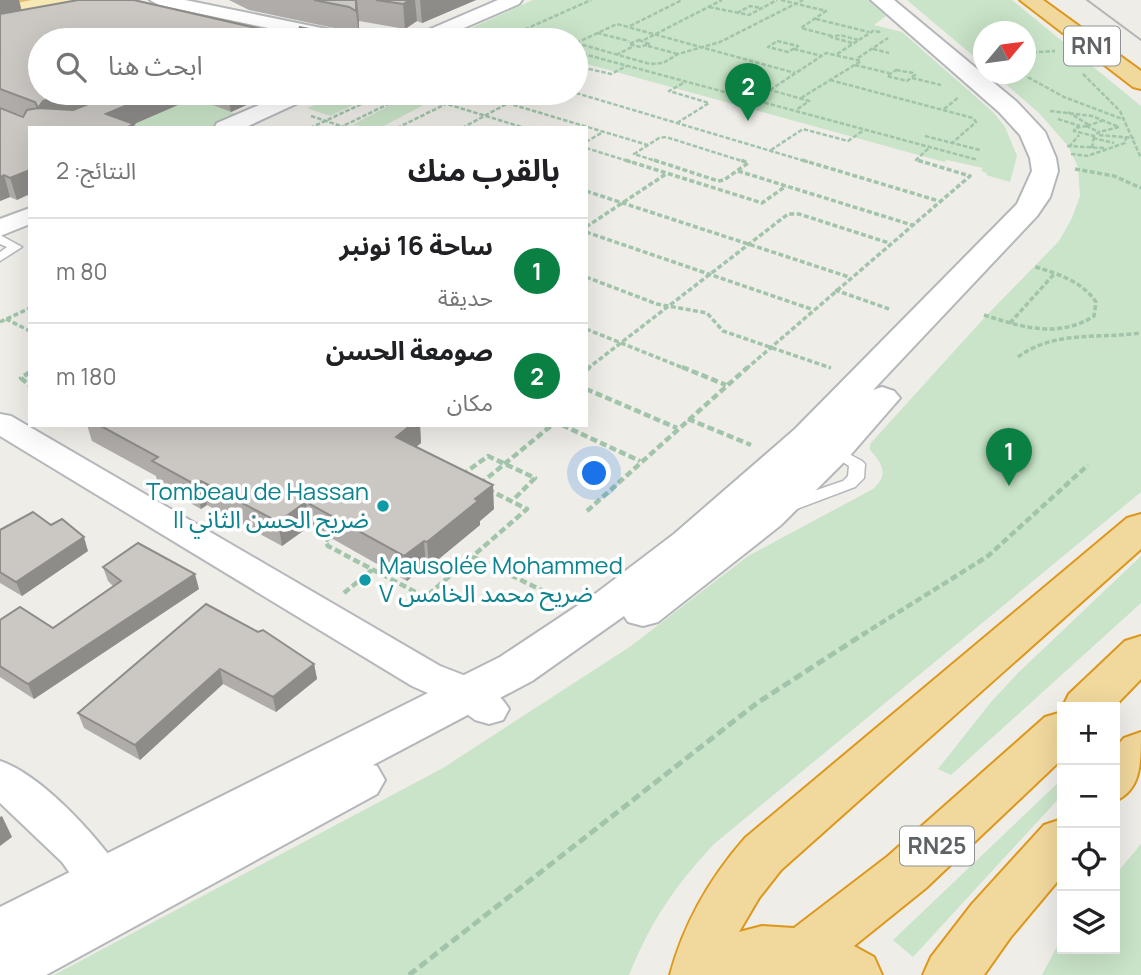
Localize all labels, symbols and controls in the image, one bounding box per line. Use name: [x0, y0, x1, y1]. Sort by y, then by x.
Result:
north arrow: [973, 21, 1036, 84]
road number: RN1: [1064, 26, 1120, 66]
search box: [28, 28, 588, 105]
text: ابحث هنا: [108, 47, 203, 83]
icon: search: [52, 48, 90, 86]
pin: 2: [725, 63, 771, 121]
text: بالقرب منك: [408, 149, 560, 190]
text: النتائج: 2: [56, 154, 136, 186]
text: ساحة 16 نونبر: [339, 227, 493, 263]
text: 80 m: [56, 255, 108, 287]
text: 1: [532, 255, 542, 287]
text: حديقة: [438, 281, 493, 313]
text: صومعة الحسن: [326, 332, 493, 368]
text: 180 m: [56, 360, 116, 392]
text: 2: [530, 360, 544, 392]
text: مكان: [447, 386, 493, 418]
pin: 1: [986, 428, 1032, 486]
your location: [577, 456, 611, 490]
place label: Tombeau de Hassan II ضريح الحسن الثاني: [146, 474, 369, 539]
marker: Tombeau de Hassan II ضريح الحسن الثاني: [375, 498, 391, 514]
place label: Mausolée Mohammed V ضريح محمد الخامس: [379, 548, 623, 611]
marker: Mausolée Mohammed V ضريح محمد الخامس: [357, 572, 373, 588]
map controls: [1057, 702, 1120, 954]
button: +: [1057, 702, 1120, 765]
button: −: [1057, 765, 1120, 828]
road number: RN25: [900, 826, 974, 866]
button: locate: [1057, 828, 1120, 891]
button: layers: [1057, 891, 1120, 954]

